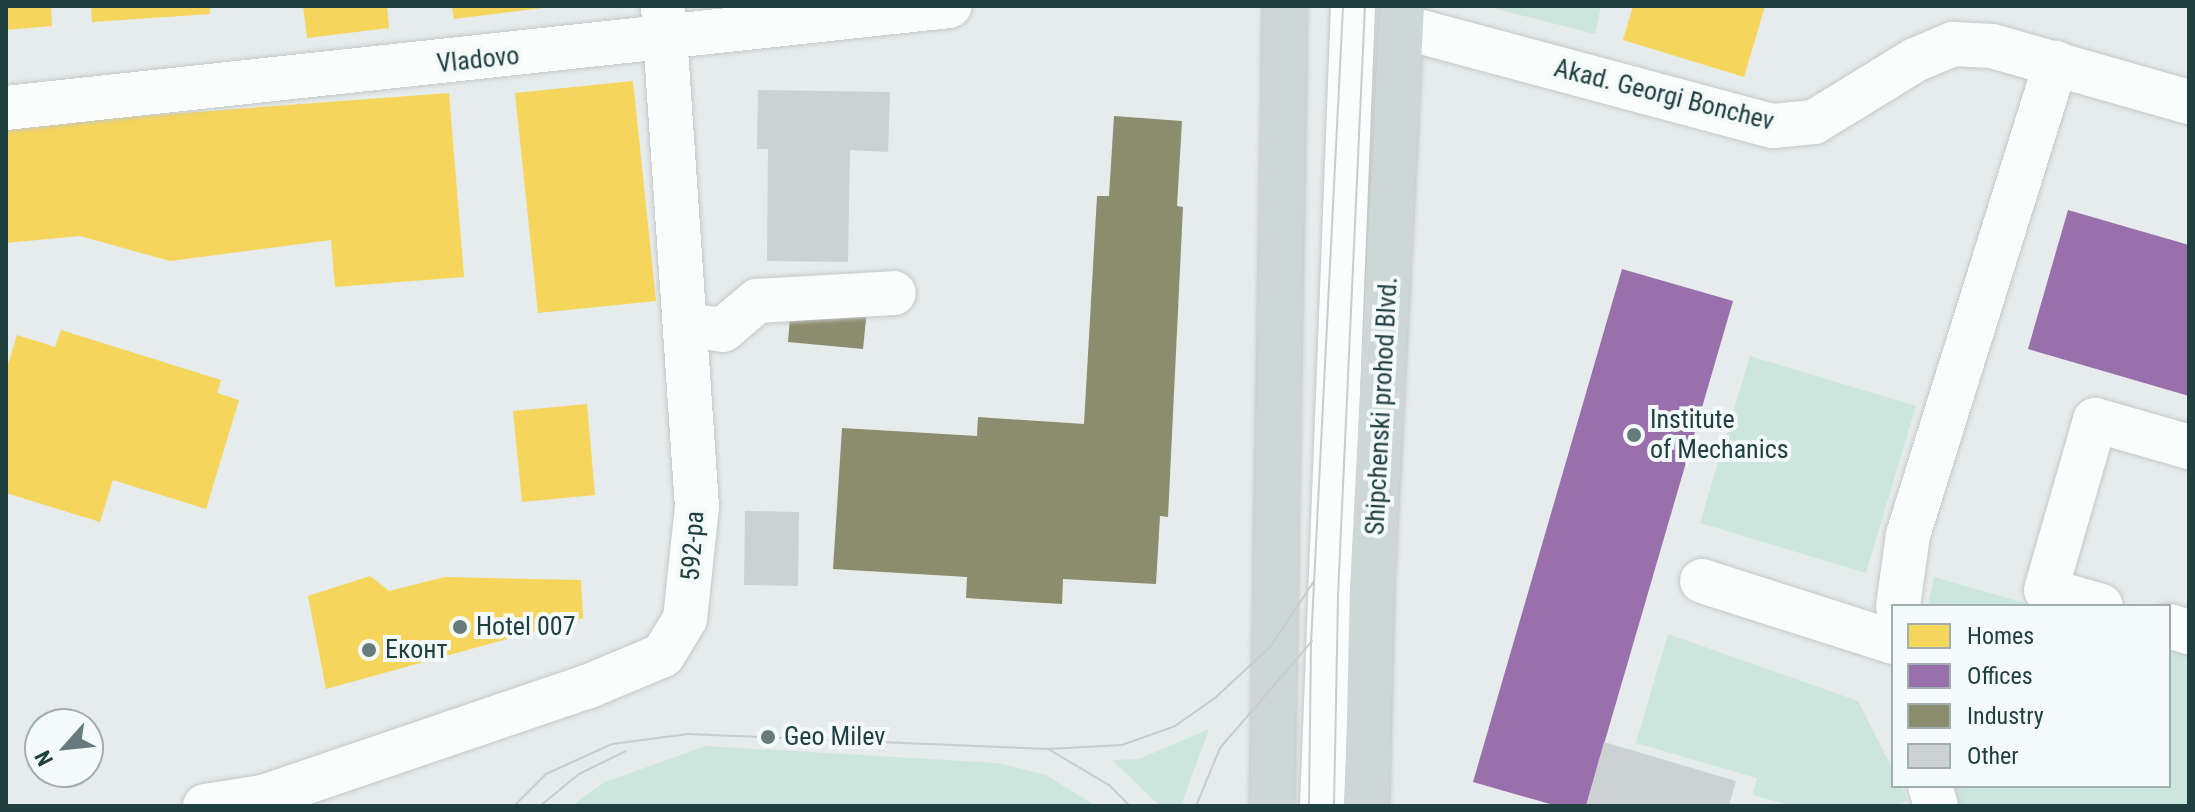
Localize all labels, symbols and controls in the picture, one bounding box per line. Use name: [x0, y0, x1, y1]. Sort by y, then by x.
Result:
street label: Vladovo: [435, 40, 521, 80]
street label: Akad. Georgi Bonchev: [1551, 53, 1777, 137]
street label: Shipchenski prohod Blvd.: [1360, 276, 1404, 536]
place label: Institute of Mechanics: [1650, 404, 1789, 466]
marker: Institute of Mechanics: [1625, 426, 1643, 444]
street label: 592-ра: [675, 510, 711, 582]
legend: [1891, 604, 2171, 788]
place label: Hotel 007: [476, 611, 575, 643]
marker: Hotel 007: [451, 618, 469, 636]
text: Homes: [1967, 622, 2034, 650]
place label: Еконт: [385, 634, 447, 666]
marker: Еконт: [360, 641, 378, 659]
text: Offices: [1967, 662, 2033, 690]
text: Industry: [1967, 702, 2044, 730]
north arrow: [24, 708, 104, 788]
place label: Geo Milev: [784, 721, 885, 753]
marker: Geo Milev: [759, 728, 777, 746]
text: Other: [1967, 742, 2019, 770]
text: N: [30, 747, 58, 770]

